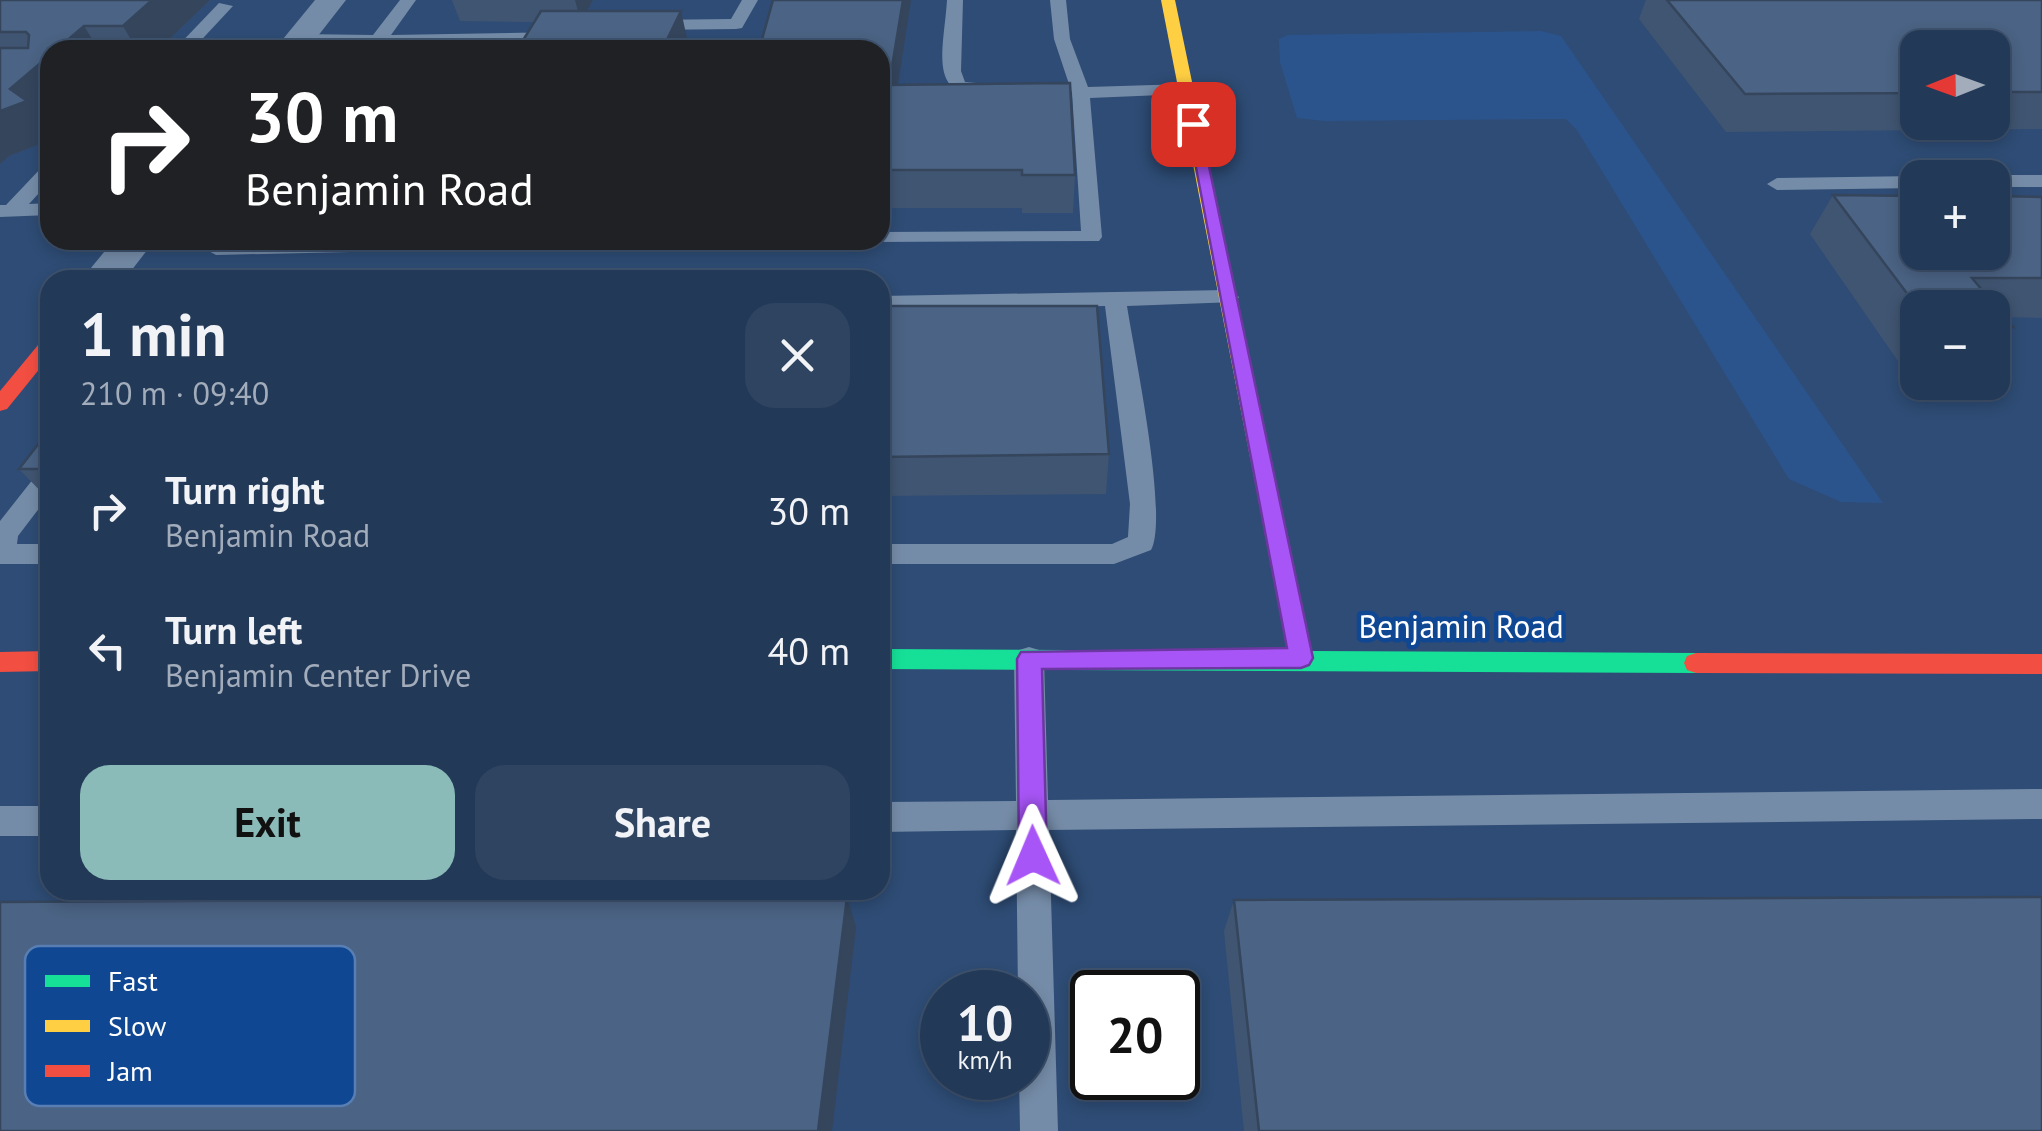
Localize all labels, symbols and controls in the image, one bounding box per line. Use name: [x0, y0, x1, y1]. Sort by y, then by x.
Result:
north arrow: [1900, 30, 2010, 140]
map controls: [1900, 30, 2010, 400]
text: 30 m: [245, 71, 398, 161]
icon: right: [80, 80, 210, 210]
pin: [1151, 82, 1236, 167]
icon: arrive: [1166, 97, 1221, 152]
text: Benjamin Road: [245, 159, 534, 217]
button: +: [1900, 160, 2010, 270]
button: −: [1900, 290, 2010, 400]
text: 1 min: [80, 295, 226, 373]
button: close: [745, 303, 850, 408]
text: 210 m · 09:40: [80, 372, 269, 414]
text: Turn right: [165, 465, 325, 514]
icon: right: [80, 483, 135, 538]
text: 30 m: [768, 486, 850, 535]
text: Benjamin Road: [165, 514, 370, 556]
text: Turn left: [165, 605, 302, 654]
street label: Benjamin Road: [1358, 605, 1564, 647]
icon: left: [80, 623, 135, 678]
text: 40 m: [768, 626, 850, 675]
text: Benjamin Center Drive: [165, 654, 471, 696]
button: Exit: [80, 765, 455, 880]
button: Share: [475, 765, 850, 880]
position arrow: [981, 804, 1085, 908]
legend: [25, 946, 355, 1106]
text: Fast: [108, 962, 158, 999]
speed limit sign: 20: [1070, 970, 1200, 1100]
text: 10: [957, 990, 1013, 1055]
text: Slow: [108, 1007, 167, 1044]
text: km/h: [958, 1044, 1012, 1076]
text: Jam: [107, 1052, 153, 1089]

